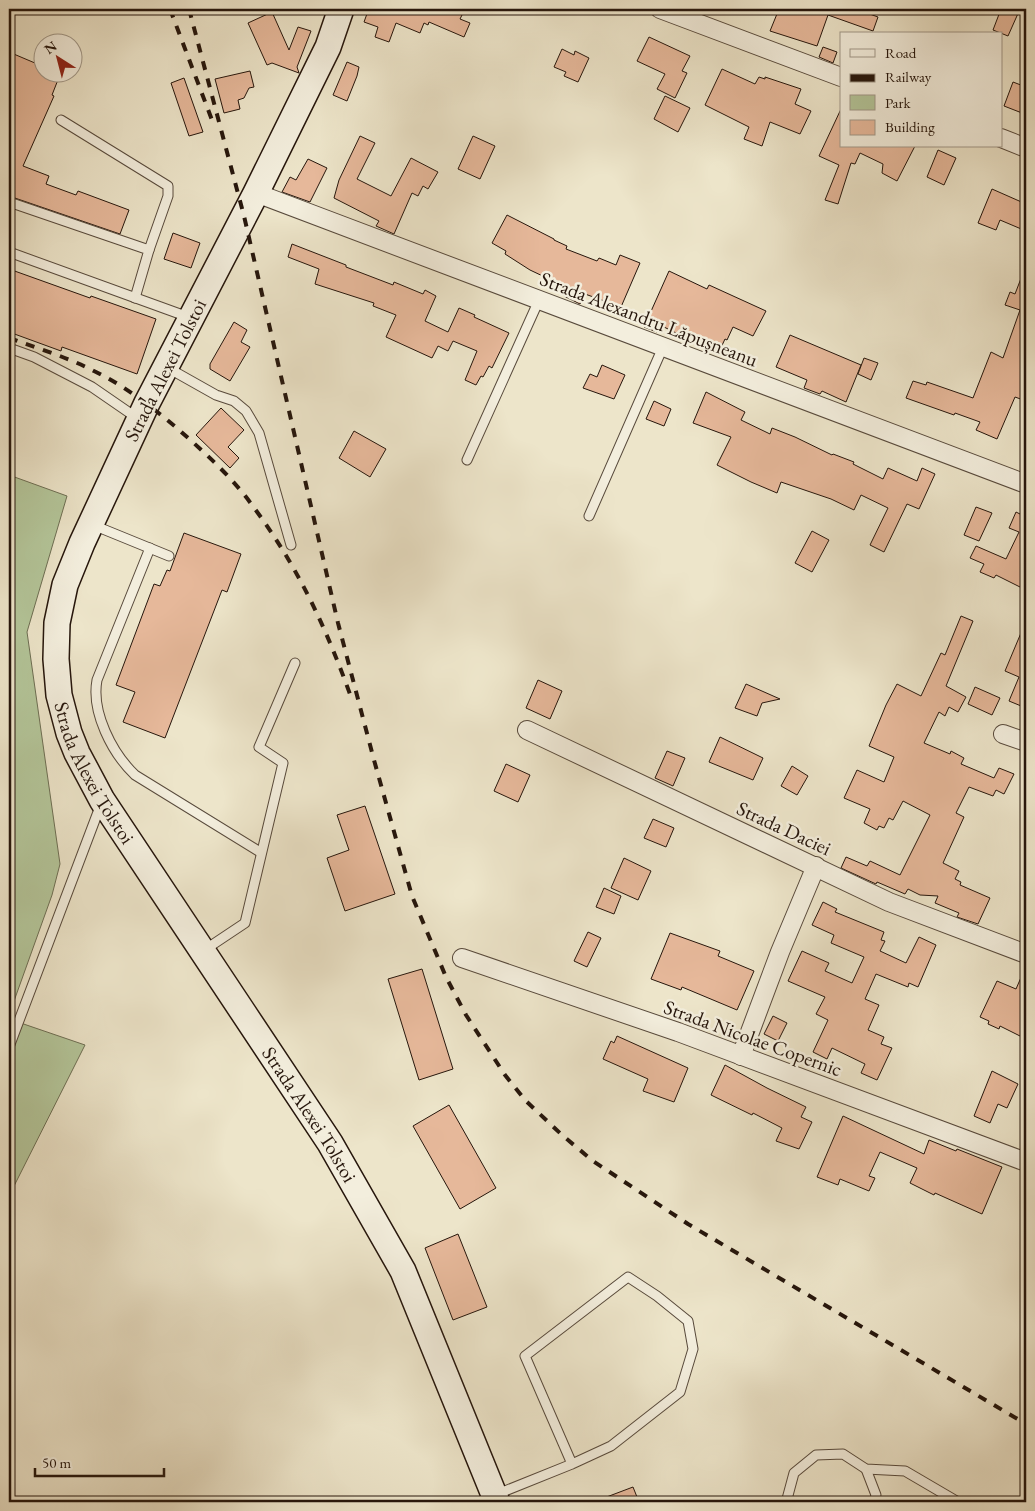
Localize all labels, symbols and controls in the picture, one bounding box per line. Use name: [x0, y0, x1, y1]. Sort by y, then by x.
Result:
north arrow: [32, 32, 82, 82]
legend: [840, 32, 1002, 148]
text: N: [40, 36, 61, 58]
text: Road: [885, 43, 917, 62]
text: Railway: [885, 67, 932, 86]
text: Park: [885, 93, 912, 112]
text: Building: [885, 117, 935, 136]
street label: Strada Alexandru Lăpușneanu: [536, 265, 762, 373]
street label: Strada Alexei Tolstoi: [118, 294, 212, 446]
street label: Strada Alexei Tolstoi: [48, 699, 141, 849]
street label: Strada Daciei: [733, 795, 835, 861]
street label: Strada Nicolae Copernic: [660, 994, 846, 1082]
street label: Strada Alexei Tolstoi: [256, 1041, 363, 1187]
scale bar: [35, 1446, 164, 1478]
text: 50 m: [42, 1453, 71, 1472]

